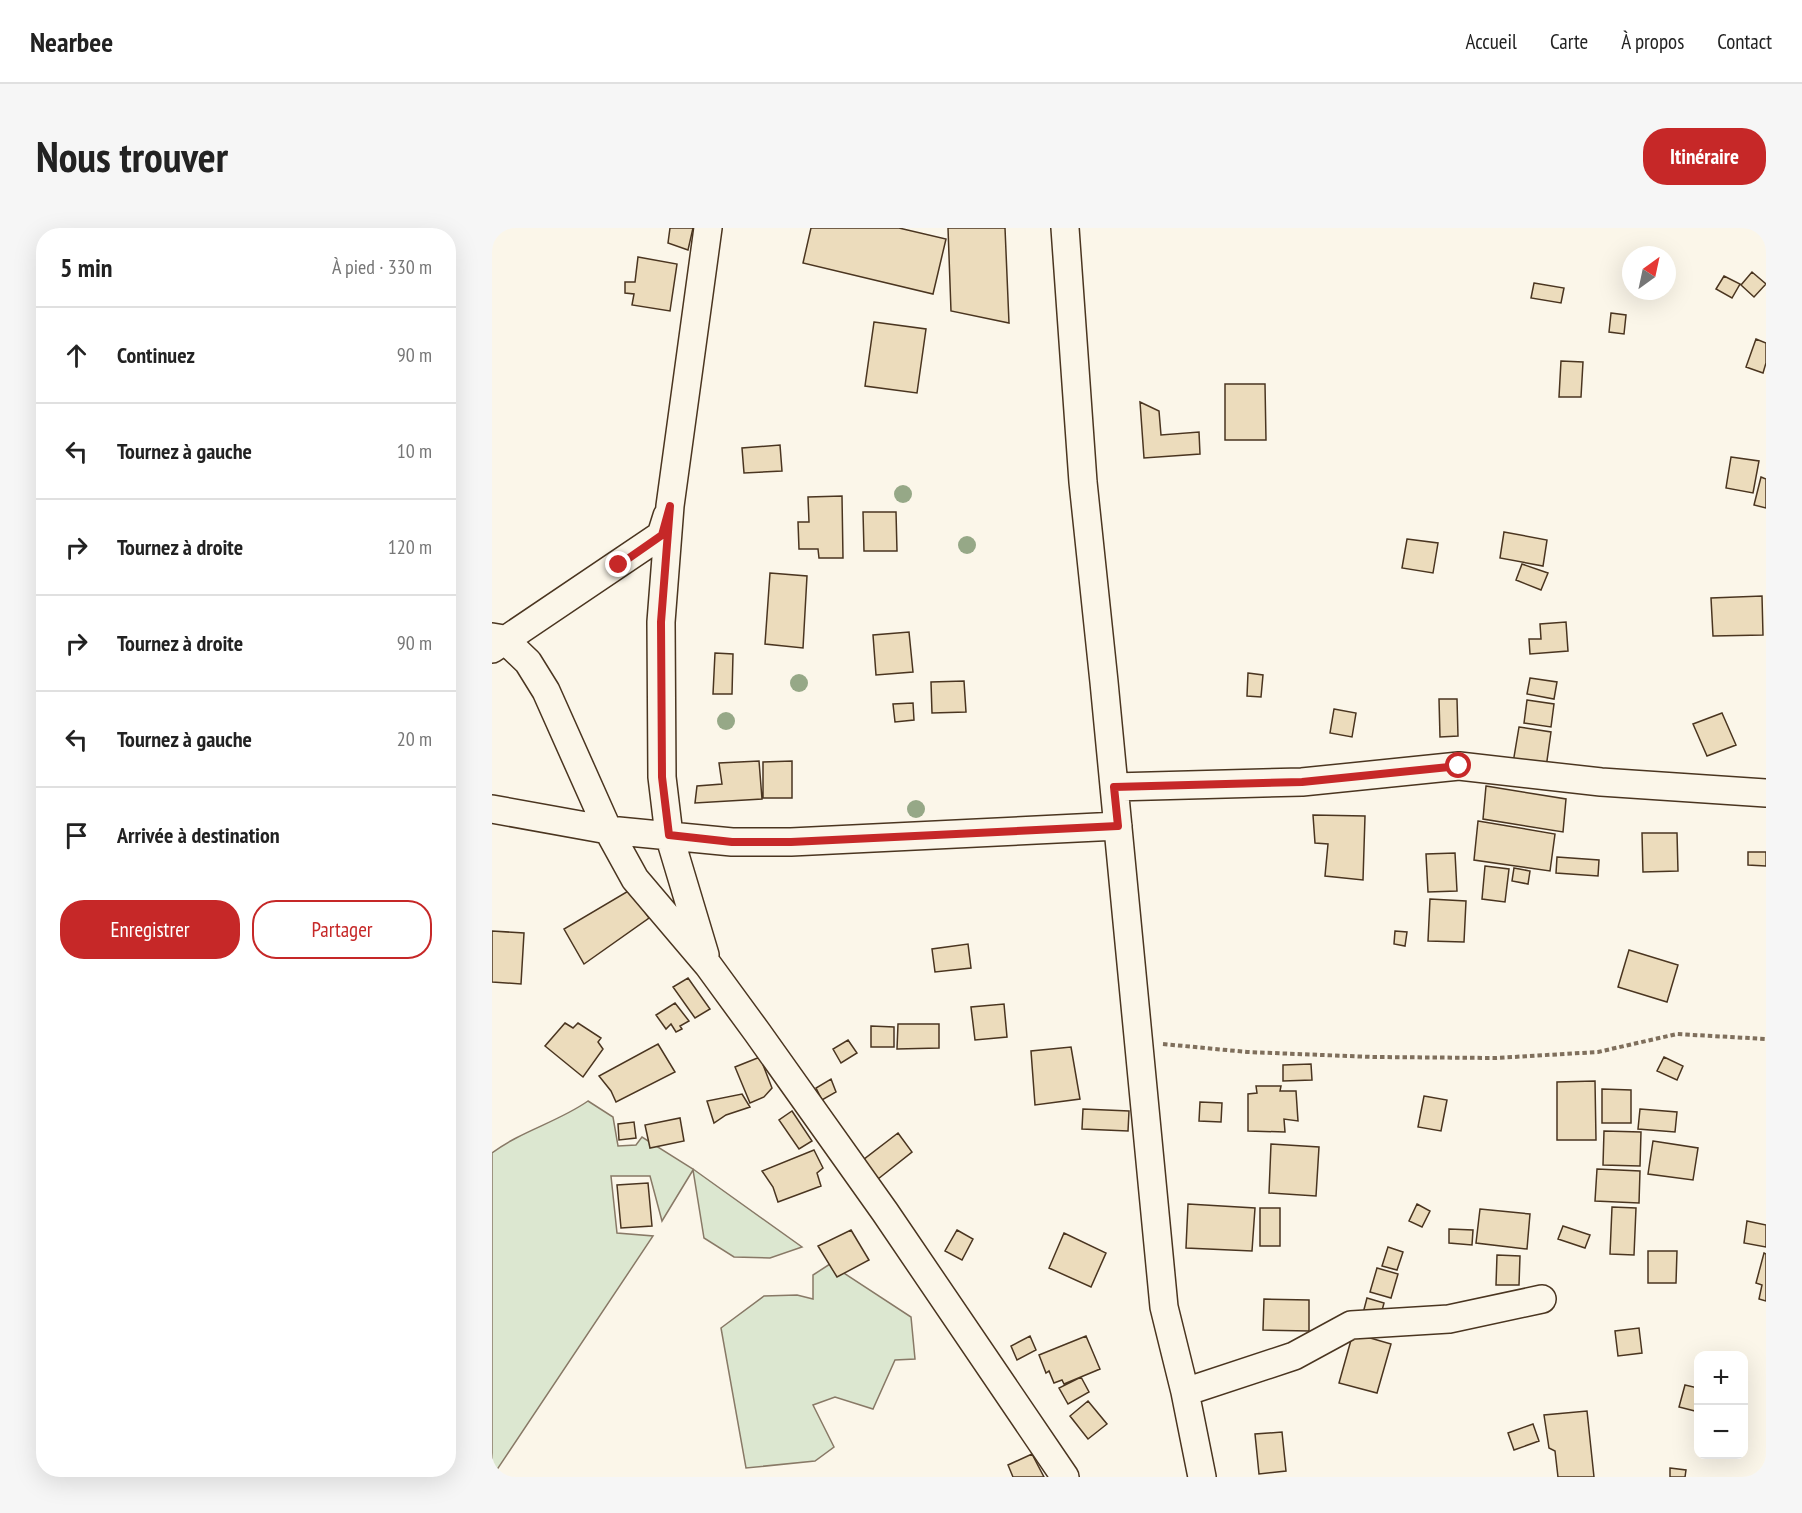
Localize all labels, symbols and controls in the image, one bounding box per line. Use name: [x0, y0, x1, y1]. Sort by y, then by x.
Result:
text: Nearbee: [30, 23, 113, 60]
text: Accueil: [1465, 28, 1517, 55]
text: Carte: [1550, 28, 1588, 55]
text: À propos: [1621, 28, 1684, 55]
text: Contact: [1717, 28, 1772, 55]
button: Itinéraire: [1643, 128, 1766, 185]
text: Nous trouver: [36, 129, 228, 184]
north arrow: [1622, 246, 1676, 300]
text: 5 min: [60, 251, 113, 284]
text: À pied · 330 m: [332, 254, 432, 280]
icon: ahead: [60, 339, 93, 372]
text: Continuez: [117, 341, 195, 369]
text: 90 m: [397, 342, 432, 368]
icon: left: [60, 435, 93, 468]
text: Tournez à gauche: [117, 437, 252, 465]
text: 10 m: [397, 438, 432, 464]
icon: right: [60, 531, 93, 564]
text: Tournez à droite: [117, 533, 243, 561]
text: 120 m: [388, 534, 432, 560]
route end: [605, 551, 631, 577]
icon: right: [60, 627, 93, 660]
text: Tournez à droite: [117, 629, 243, 657]
text: 90 m: [397, 630, 432, 656]
icon: left: [60, 723, 93, 756]
text: Tournez à gauche: [117, 725, 252, 753]
text: 20 m: [397, 726, 432, 752]
route start: [1445, 752, 1471, 778]
icon: arrive: [60, 819, 93, 852]
text: Arrivée à destination: [117, 821, 280, 849]
button: Enregistrer: [60, 900, 240, 959]
button: Partager: [252, 900, 432, 959]
map controls: [1694, 1351, 1748, 1459]
button: +: [1694, 1351, 1748, 1405]
button: −: [1694, 1405, 1748, 1459]

